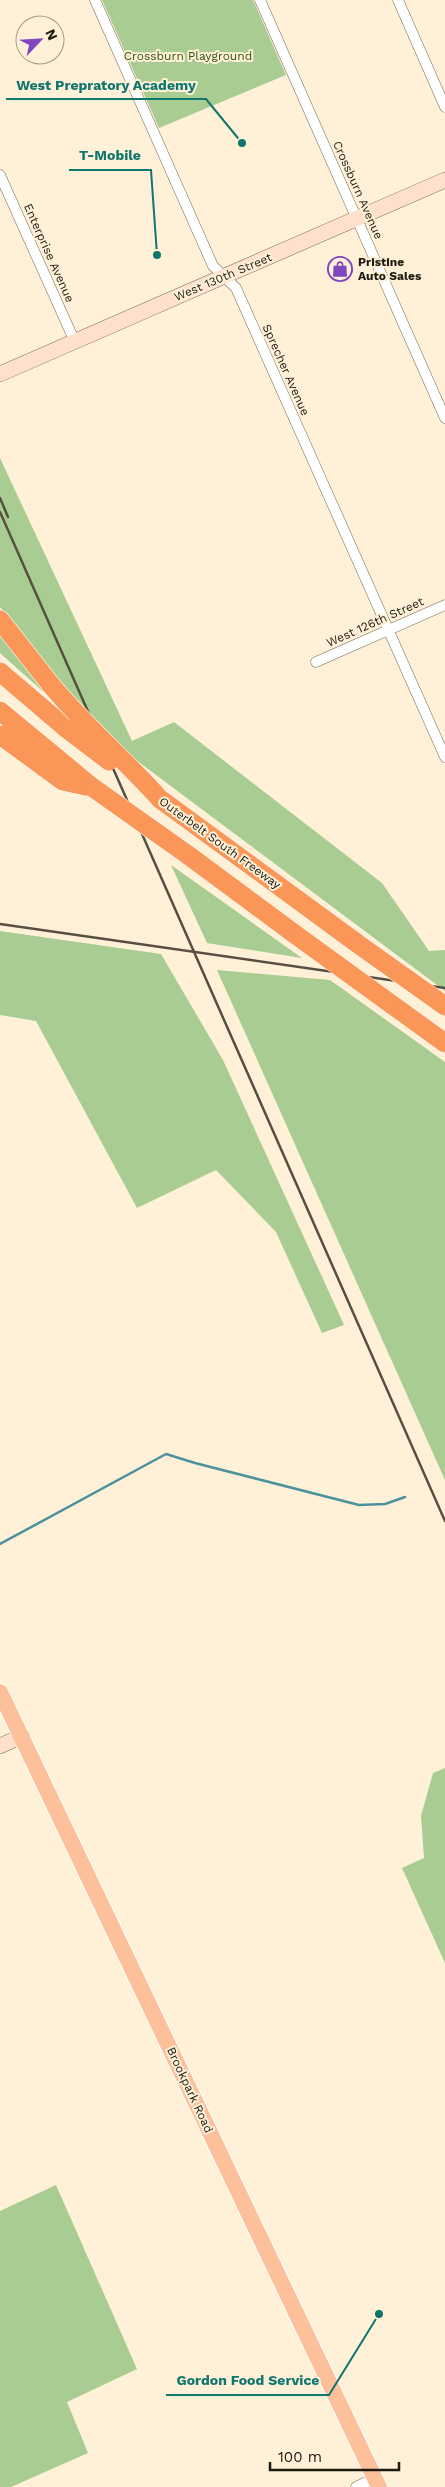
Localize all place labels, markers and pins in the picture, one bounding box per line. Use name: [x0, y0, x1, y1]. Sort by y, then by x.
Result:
callout: West Prepratory Academy: [6, 70, 206, 99]
callout: T-Mobile: [69, 141, 151, 170]
place label: Pristine Auto Sales: [358, 255, 422, 283]
shop icon: Pristine Auto Sales: [327, 256, 353, 282]
callout: Gordon Food Service: [166, 2366, 329, 2395]

